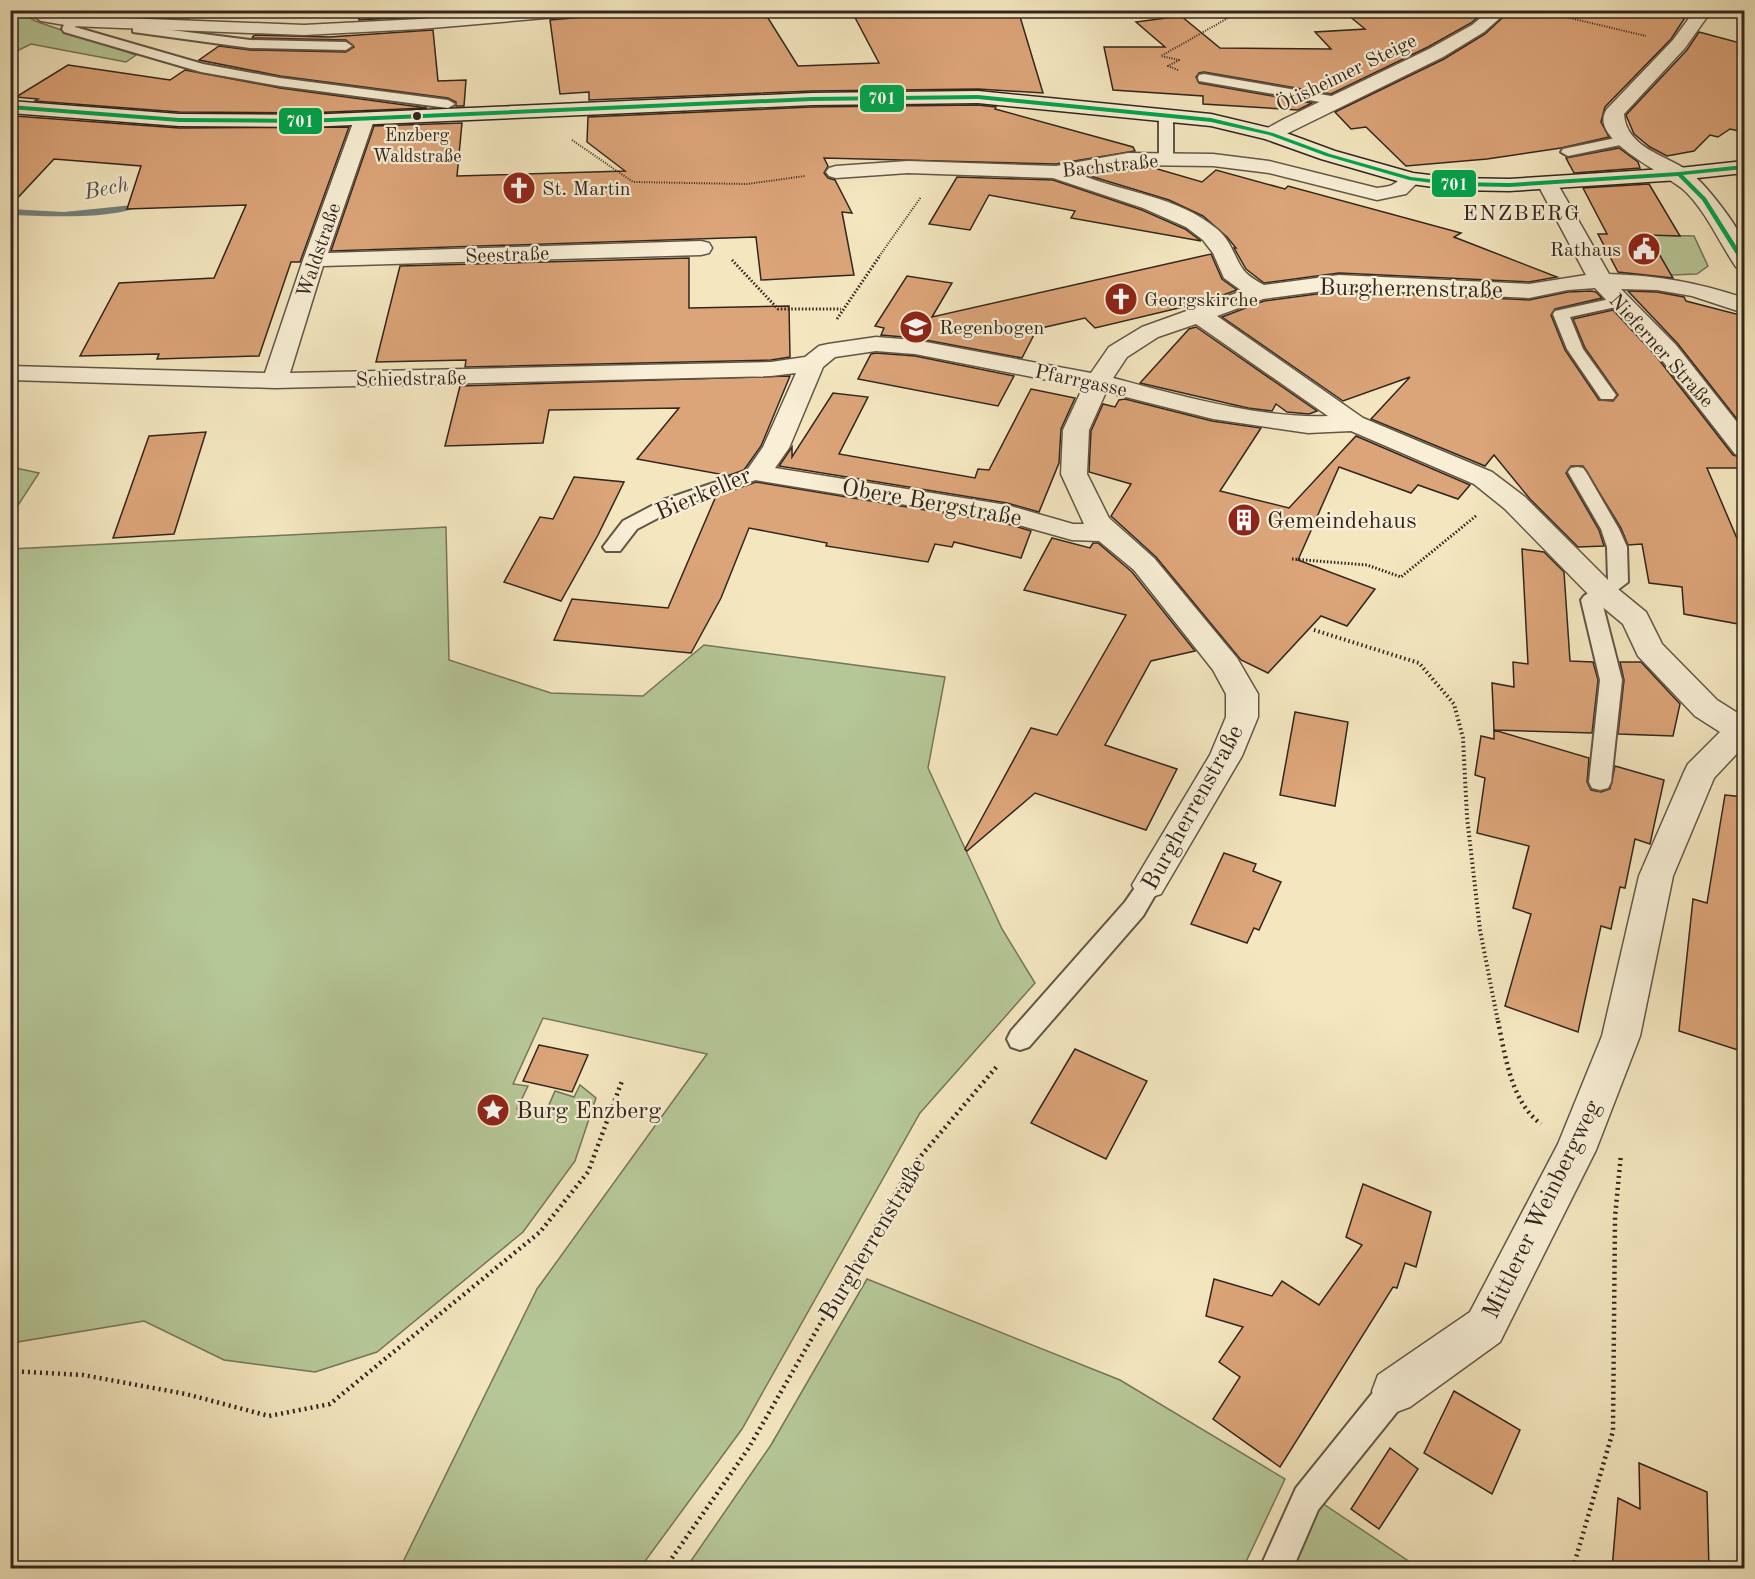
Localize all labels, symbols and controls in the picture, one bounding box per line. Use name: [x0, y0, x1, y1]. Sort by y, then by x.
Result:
street label: Ötisheimer Steige: [1272, 28, 1420, 116]
line badge: 701: [859, 84, 905, 113]
text: 701: [868, 92, 896, 108]
line badge: 701: [278, 107, 323, 135]
marker: Enzberg Waldstraße: [411, 110, 423, 122]
text: 701: [286, 115, 314, 131]
place label: Enzberg Waldstraße: [372, 127, 462, 166]
street label: Bachstraße: [1061, 152, 1159, 182]
line badge: 701: [1431, 169, 1477, 198]
church icon: St. Martin: [501, 170, 537, 206]
water label: Bech: [81, 174, 130, 204]
text: 701: [1440, 178, 1468, 194]
place label: St. Martin: [542, 180, 631, 200]
street label: Waldstraße: [294, 201, 345, 301]
district label: ENZBERG: [1463, 203, 1581, 225]
public building icon: Rathaus: [1626, 231, 1662, 267]
place label: Rathaus: [1550, 241, 1621, 261]
street label: Seestraße: [465, 245, 550, 267]
street label: Burgherrenstraße: [1319, 276, 1503, 304]
church icon: Georgskirche: [1103, 281, 1139, 317]
place label: Georgskirche: [1144, 291, 1258, 311]
street label: Nieferner Straße: [1605, 291, 1716, 412]
school or university icon: Regenbogen: [898, 309, 934, 345]
place label: Regenbogen: [939, 319, 1044, 339]
street label: Pfarrgasse: [1033, 362, 1129, 401]
street label: Schiedstraße: [356, 369, 466, 391]
street label: Bierkeller: [652, 464, 755, 526]
street label: Obere Bergstraße: [840, 476, 1024, 532]
building icon: Gemeindehaus: [1226, 502, 1262, 538]
place label: Gemeindehaus: [1267, 510, 1417, 534]
street label: Burgherrenstraße: [1139, 722, 1249, 894]
place icon: Burg Enzberg: [475, 1092, 511, 1128]
street label: Mittlerer Weinbergweg: [1479, 1097, 1606, 1323]
place label: Burg Enzberg: [516, 1100, 661, 1124]
street label: Burgherrenstraße: [816, 1155, 931, 1325]

